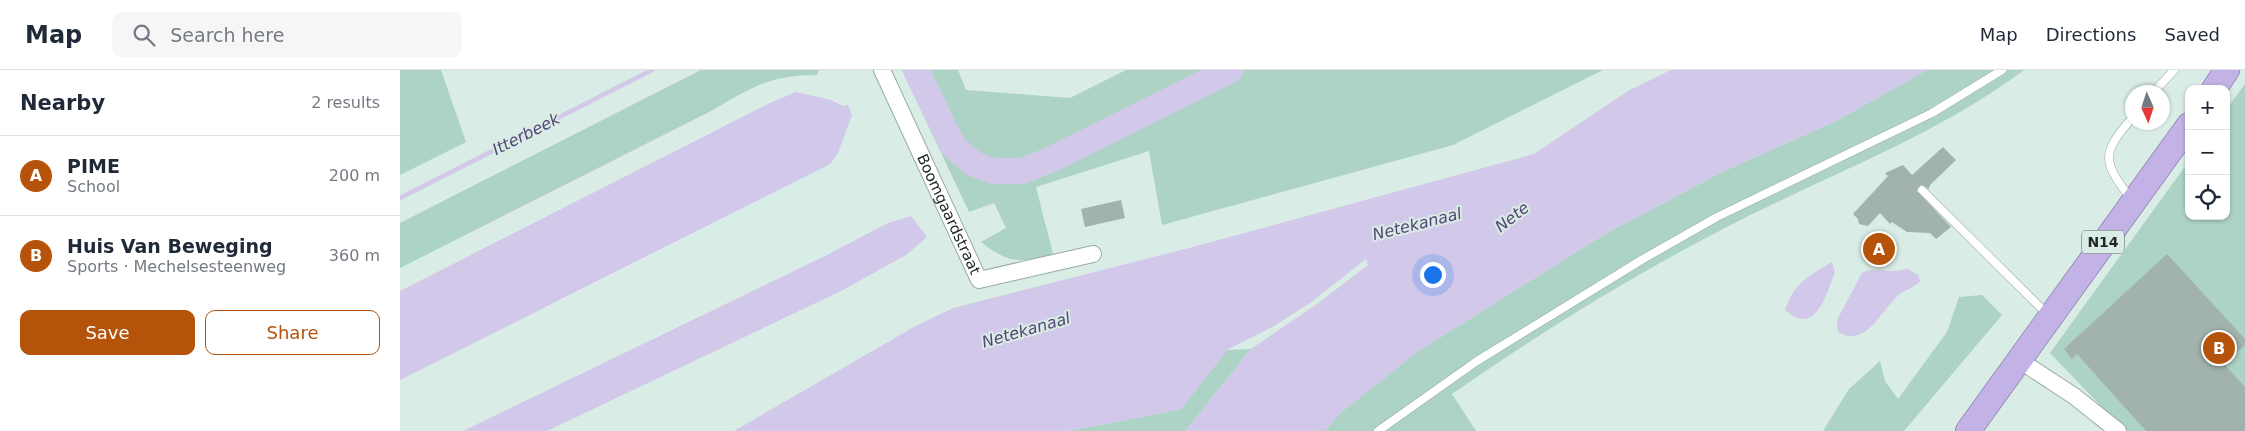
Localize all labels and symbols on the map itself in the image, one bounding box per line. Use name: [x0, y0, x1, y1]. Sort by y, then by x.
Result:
north arrow: [2125, 85, 2170, 130]
water label: Itterbeek: [489, 109, 563, 159]
street label: Boomgaardstraat: [913, 151, 984, 278]
water label: Nete: [1491, 198, 1533, 236]
water label: Netekanaal: [1370, 204, 1464, 244]
pin: A: [1863, 230, 1895, 268]
road number: N14: [2082, 230, 2124, 253]
your location: [1420, 262, 1446, 288]
water label: Netekanaal: [980, 308, 1073, 352]
pin: B: [2203, 329, 2235, 367]

